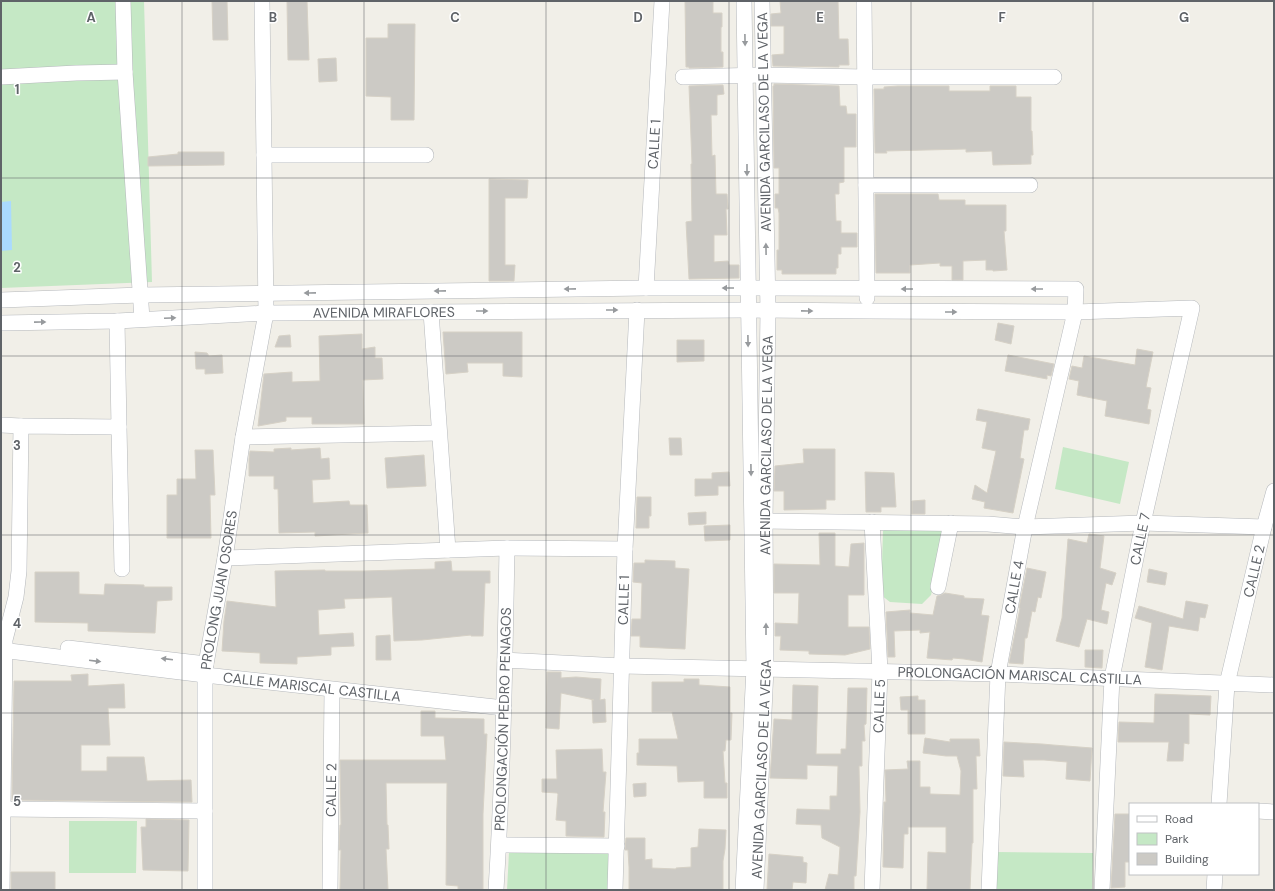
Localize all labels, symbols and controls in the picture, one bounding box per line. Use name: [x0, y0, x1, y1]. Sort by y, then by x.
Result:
text: A: [86, 9, 96, 26]
text: B: [269, 9, 277, 26]
text: C: [450, 9, 460, 26]
text: D: [633, 9, 643, 26]
text: E: [816, 9, 824, 26]
text: F: [998, 9, 1006, 26]
text: G: [1179, 9, 1189, 26]
street label: AVENIDA GARCILASO DE LA VEGA: [753, 12, 775, 232]
one-way arrow: [742, 34, 748, 47]
text: 1: [15, 81, 19, 98]
street label: CALLE 1: [644, 119, 664, 170]
one-way arrow: [744, 164, 750, 177]
one-way arrow: [763, 242, 769, 255]
text: 2: [13, 259, 21, 276]
one-way arrow: [721, 285, 734, 291]
one-way arrow: [564, 286, 576, 293]
one-way arrow: [900, 286, 913, 292]
one-way arrow: [1030, 286, 1043, 292]
one-way arrow: [433, 288, 446, 294]
one-way arrow: [303, 290, 316, 296]
street label: AVENIDA MIRAFLORES: [313, 303, 455, 322]
one-way arrow: [606, 307, 619, 313]
one-way arrow: [801, 307, 813, 314]
one-way arrow: [476, 308, 489, 314]
one-way arrow: [945, 309, 958, 315]
one-way arrow: [164, 314, 176, 321]
one-way arrow: [34, 319, 47, 325]
one-way arrow: [745, 335, 752, 347]
street label: AVENIDA GARCILASO DE LA VEGA: [756, 335, 777, 555]
text: 3: [13, 437, 21, 454]
one-way arrow: [748, 464, 754, 477]
street label: PROLONG JUAN OSORES: [197, 509, 241, 671]
street label: CALLE 7: [1126, 511, 1154, 567]
street label: CALLE 2: [1239, 543, 1269, 599]
street label: CALLE 4: [1000, 558, 1028, 615]
street label: CALLE 1: [614, 575, 633, 625]
street label: PROLONGACIÓN PEDRO PENAGOS: [490, 607, 515, 831]
text: 4: [13, 615, 21, 632]
one-way arrow: [763, 622, 769, 635]
one-way arrow: [161, 656, 173, 662]
one-way arrow: [89, 658, 101, 665]
street label: AVENIDA GARCILASO DE LA VEGA: [748, 659, 775, 879]
street label: PROLONGACIÓN MARISCAL CASTILLA: [897, 663, 1142, 689]
street label: CALLE MARISCAL CASTILLA: [222, 668, 402, 706]
street label: CALLE 5: [869, 679, 889, 733]
street label: CALLE 2: [322, 763, 340, 817]
text: 5: [13, 793, 21, 810]
legend: [1129, 803, 1259, 875]
text: Road: [1165, 811, 1193, 827]
text: Park: [1165, 831, 1189, 847]
text: Building: [1165, 851, 1209, 867]

